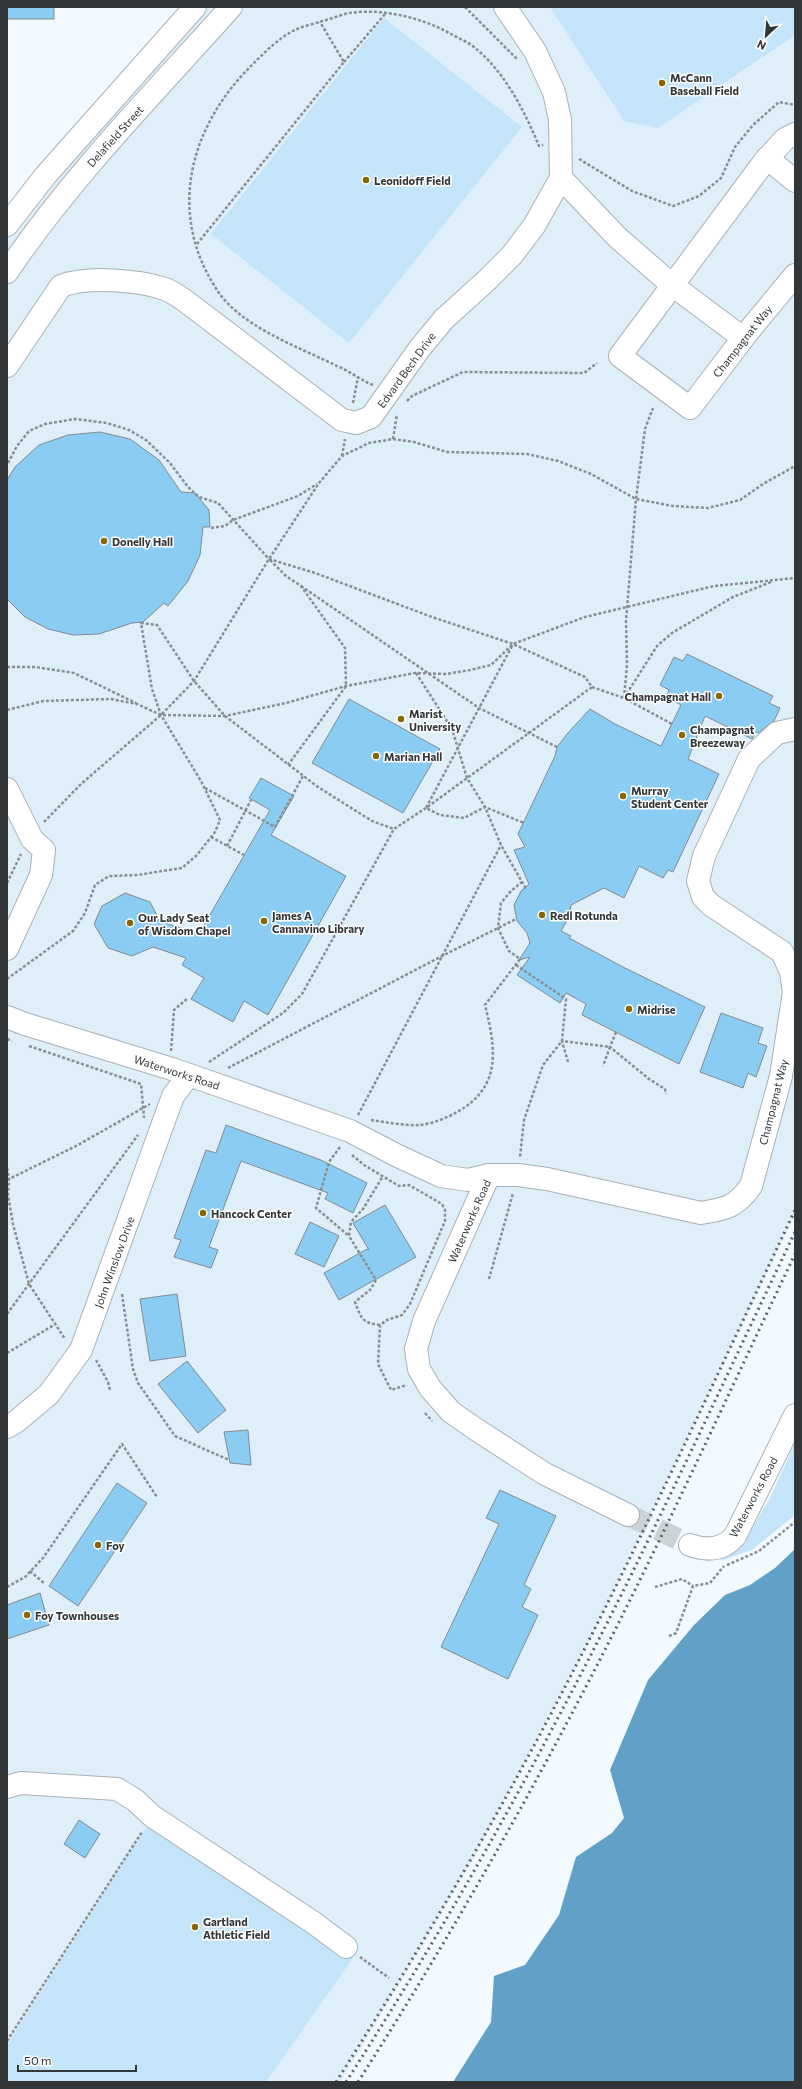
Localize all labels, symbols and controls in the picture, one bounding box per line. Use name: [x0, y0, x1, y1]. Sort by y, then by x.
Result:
north arrow: [746, 16, 786, 56]
text: N: [755, 38, 768, 53]
place label: McCann Baseball Field: [670, 71, 739, 97]
marker: McCann Baseball Field: [657, 78, 667, 88]
street label: Delafield Street: [84, 102, 146, 169]
place label: Leonidoff Field: [374, 174, 451, 187]
marker: Leonidoff Field: [361, 175, 371, 185]
street label: Champagnat Way: [710, 302, 774, 380]
street label: Edvard Bech Drive: [374, 330, 438, 410]
place label: Donelly Hall: [112, 535, 173, 548]
marker: Donelly Hall: [99, 536, 109, 546]
place label: Champagnat Hall: [624, 690, 711, 703]
marker: Champagnat Hall: [714, 691, 724, 701]
place label: Marist University: [409, 707, 461, 733]
marker: Marist University: [396, 714, 406, 724]
place label: Champagnat Breezeway: [690, 723, 755, 749]
marker: Champagnat Breezeway: [677, 730, 687, 740]
place label: Marian Hall: [384, 750, 442, 763]
marker: Marian Hall: [371, 751, 381, 761]
place label: Murray Student Center: [631, 784, 709, 810]
marker: Murray Student Center: [618, 791, 628, 801]
place label: James A Cannavino Library: [272, 909, 365, 935]
place label: Redl Rotunda: [550, 909, 618, 922]
marker: Redl Rotunda: [537, 910, 547, 920]
place label: Our Lady Seat of Wisdom Chapel: [138, 911, 231, 937]
marker: James A Cannavino Library: [259, 916, 269, 926]
marker: Our Lady Seat of Wisdom Chapel: [125, 918, 135, 928]
place label: Midrise: [637, 1003, 676, 1016]
marker: Midrise: [624, 1004, 634, 1014]
street label: Waterworks Road: [132, 1052, 222, 1092]
street label: Champagnat Way: [756, 1057, 790, 1146]
street label: Waterworks Road: [445, 1178, 493, 1264]
place label: Hancock Center: [211, 1207, 292, 1220]
marker: Hancock Center: [198, 1208, 208, 1218]
street label: John Winslow Drive: [91, 1214, 138, 1310]
street label: Waterworks Road: [726, 1454, 780, 1540]
place label: Foy: [106, 1539, 125, 1552]
marker: Foy: [93, 1540, 103, 1550]
place label: Foy Townhouses: [35, 1609, 119, 1622]
marker: Foy Townhouses: [22, 1610, 32, 1620]
place label: Gartland Athletic Field: [203, 1915, 270, 1941]
marker: Gartland Athletic Field: [190, 1922, 200, 1932]
scale bar: [18, 2047, 136, 2073]
text: 50 m: [24, 2053, 52, 2067]

